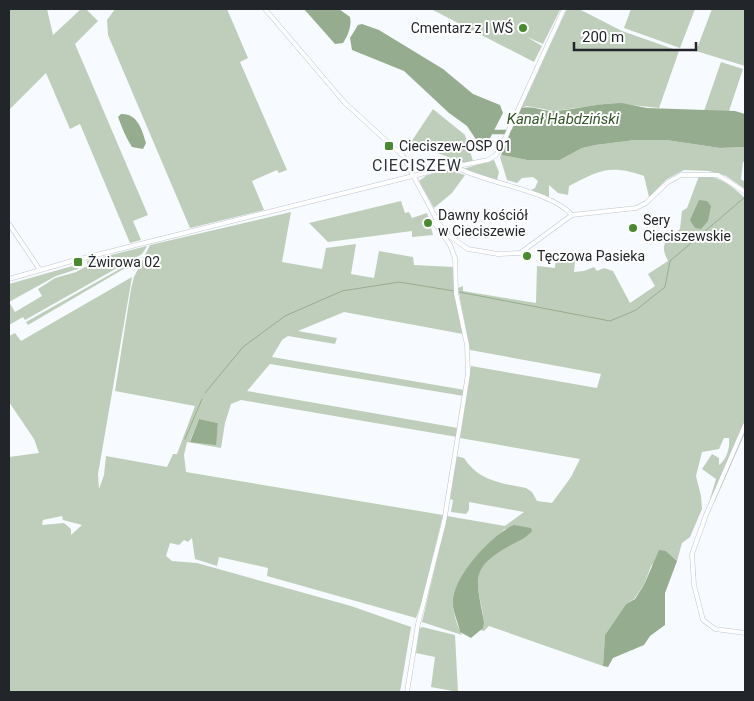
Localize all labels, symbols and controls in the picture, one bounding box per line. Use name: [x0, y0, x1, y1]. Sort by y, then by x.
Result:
place label: Cmentarz z I WŚ: [411, 19, 513, 36]
scale bar: [574, 20, 696, 52]
marker: Cmentarz z I WŚ: [517, 22, 529, 34]
text: 200 m: [582, 28, 624, 46]
water label: Kanał Habdziński: [507, 110, 620, 128]
place label: Cieciszew-OSP 01: [399, 138, 512, 154]
marker: Cieciszew-OSP 01: [383, 140, 395, 152]
district label: CIECISZEW: [372, 156, 462, 175]
place label: Dawny kościół w Cieciszewie: [438, 207, 528, 239]
place label: Sery Cieciszewskie: [643, 212, 731, 244]
marker: Dawny kościół w Cieciszewie: [422, 217, 434, 229]
marker: Sery Cieciszewskie: [627, 222, 639, 234]
place label: Tęczowa Pasieka: [537, 248, 645, 264]
marker: Tęczowa Pasieka: [521, 250, 533, 262]
place label: Żwirowa 02: [88, 254, 160, 270]
marker: Żwirowa 02: [72, 256, 84, 268]

